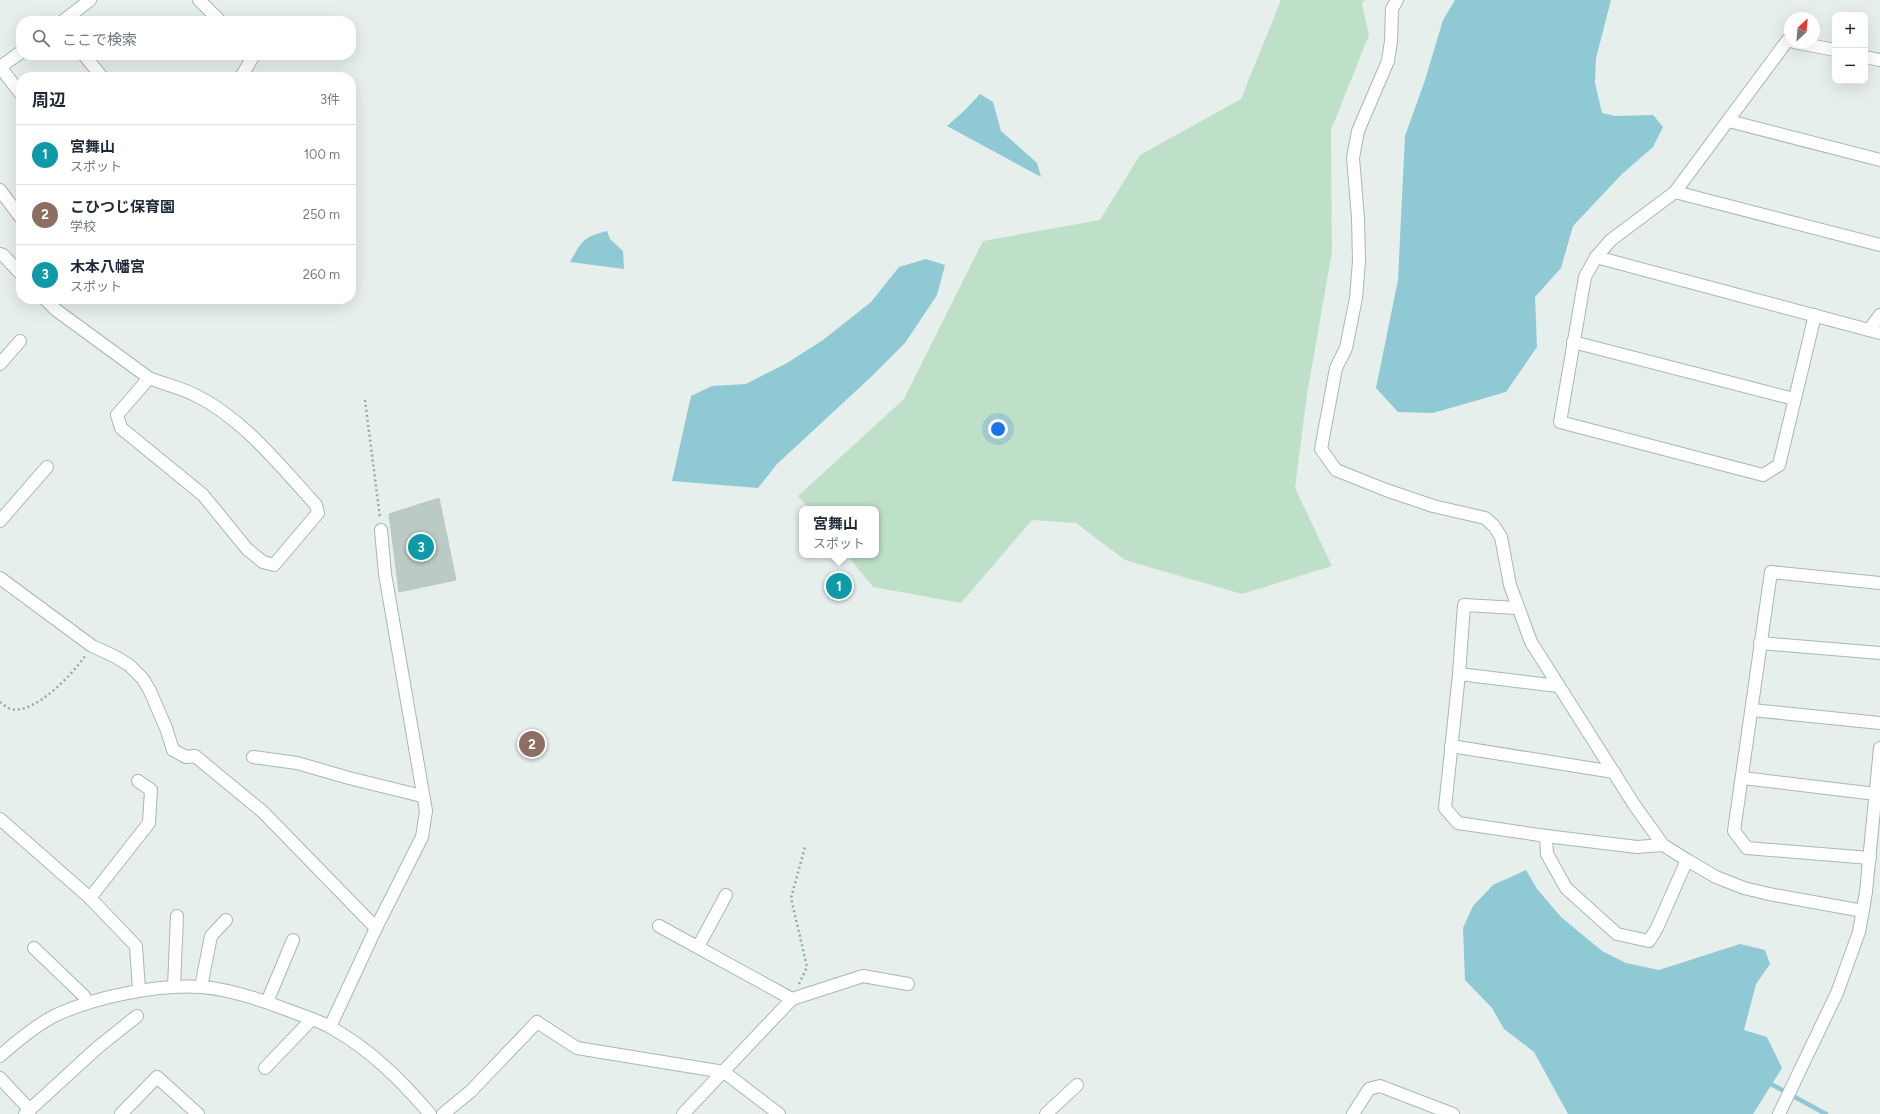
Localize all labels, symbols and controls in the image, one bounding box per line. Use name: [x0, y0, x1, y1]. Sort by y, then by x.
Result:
north arrow: [1784, 12, 1820, 48]
map controls: [1832, 12, 1868, 84]
button: +: [1832, 12, 1868, 48]
search box: [16, 16, 356, 60]
icon: search: [30, 27, 52, 49]
text: ここで検索: [62, 31, 137, 49]
button: −: [1832, 48, 1868, 84]
text: 周辺: [32, 90, 66, 110]
text: 3件: [320, 92, 340, 107]
text: 宮舞山: [70, 138, 115, 156]
text: 1: [42, 147, 48, 162]
text: 100 m: [304, 147, 340, 162]
text: スポット: [70, 159, 122, 174]
text: こひつじ保育園: [70, 198, 175, 216]
text: 2: [41, 207, 49, 222]
text: 250 m: [303, 207, 340, 222]
text: 学校: [70, 219, 96, 234]
text: 木本八幡宮: [70, 258, 145, 276]
text: 3: [41, 267, 49, 282]
text: 260 m: [303, 267, 340, 282]
text: スポット: [70, 279, 122, 294]
your location: [988, 419, 1008, 439]
popup: [799, 506, 879, 558]
text: 宮舞山: [813, 515, 858, 533]
pin: 3: [408, 532, 434, 562]
text: スポット: [813, 536, 865, 551]
pin: 1: [826, 571, 852, 601]
pin: 2: [519, 729, 545, 759]

